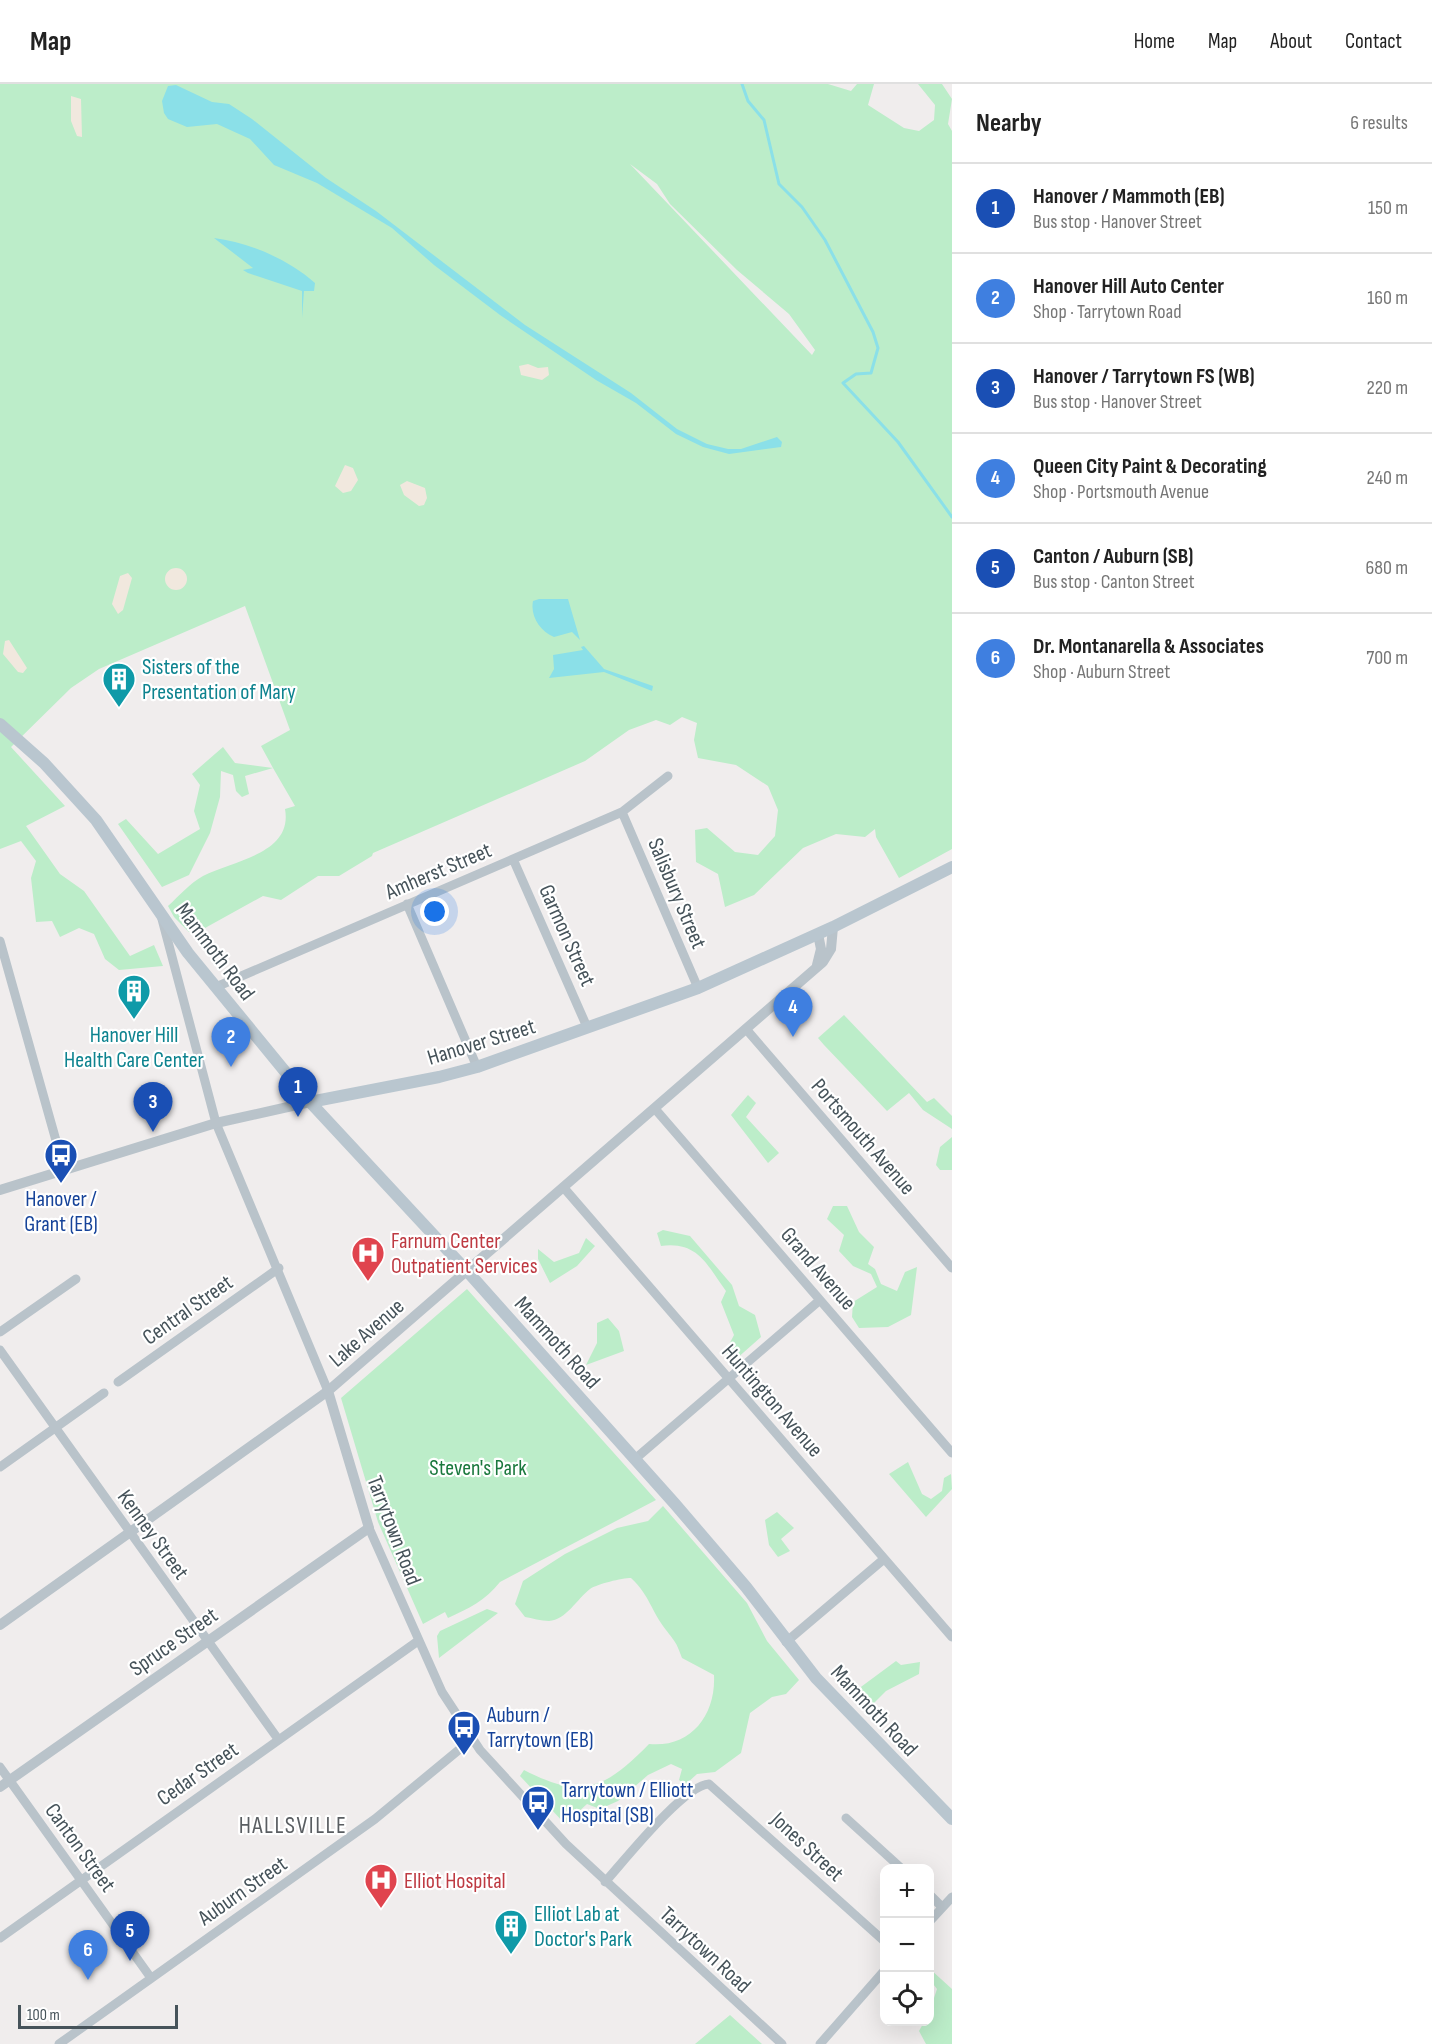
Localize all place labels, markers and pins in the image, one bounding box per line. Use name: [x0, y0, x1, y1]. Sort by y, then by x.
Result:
place label: Sisters of the Presentation of Mary: [142, 654, 296, 706]
building icon: Sisters of the Presentation of Mary: [101, 661, 137, 708]
building icon: Hanover Hill Health Care Center: [116, 973, 152, 1020]
pin: 4: [774, 988, 812, 1037]
pin: 2: [212, 1018, 250, 1067]
place label: Hanover Hill Health Care Center: [64, 1022, 204, 1074]
pin: 1: [278, 1068, 318, 1117]
pin: 3: [134, 1082, 172, 1132]
bus stop icon: Hanover / Grant (EB): [43, 1137, 79, 1184]
place label: Hanover / Grant (EB): [24, 1186, 98, 1238]
place label: Farnum Center Outpatient Services: [391, 1228, 538, 1280]
hospital icon: Farnum Center Outpatient Services: [350, 1235, 386, 1282]
place label: Auburn / Tarrytown (EB): [486, 1702, 594, 1754]
bus stop icon: Auburn / Tarrytown (EB): [446, 1709, 482, 1756]
place label: Tarrytown / Elliott Hospital (SB): [561, 1777, 694, 1829]
bus stop icon: Tarrytown / Elliott Hospital (SB): [520, 1784, 556, 1831]
hospital icon: Elliot Hospital: [363, 1862, 399, 1909]
place label: Elliot Hospital: [404, 1868, 506, 1895]
place label: Elliot Lab at Doctor's Park: [534, 1901, 632, 1953]
building icon: Elliot Lab at Doctor's Park: [493, 1908, 529, 1955]
pin: 5: [110, 1912, 150, 1961]
pin: 6: [68, 1930, 107, 1980]

